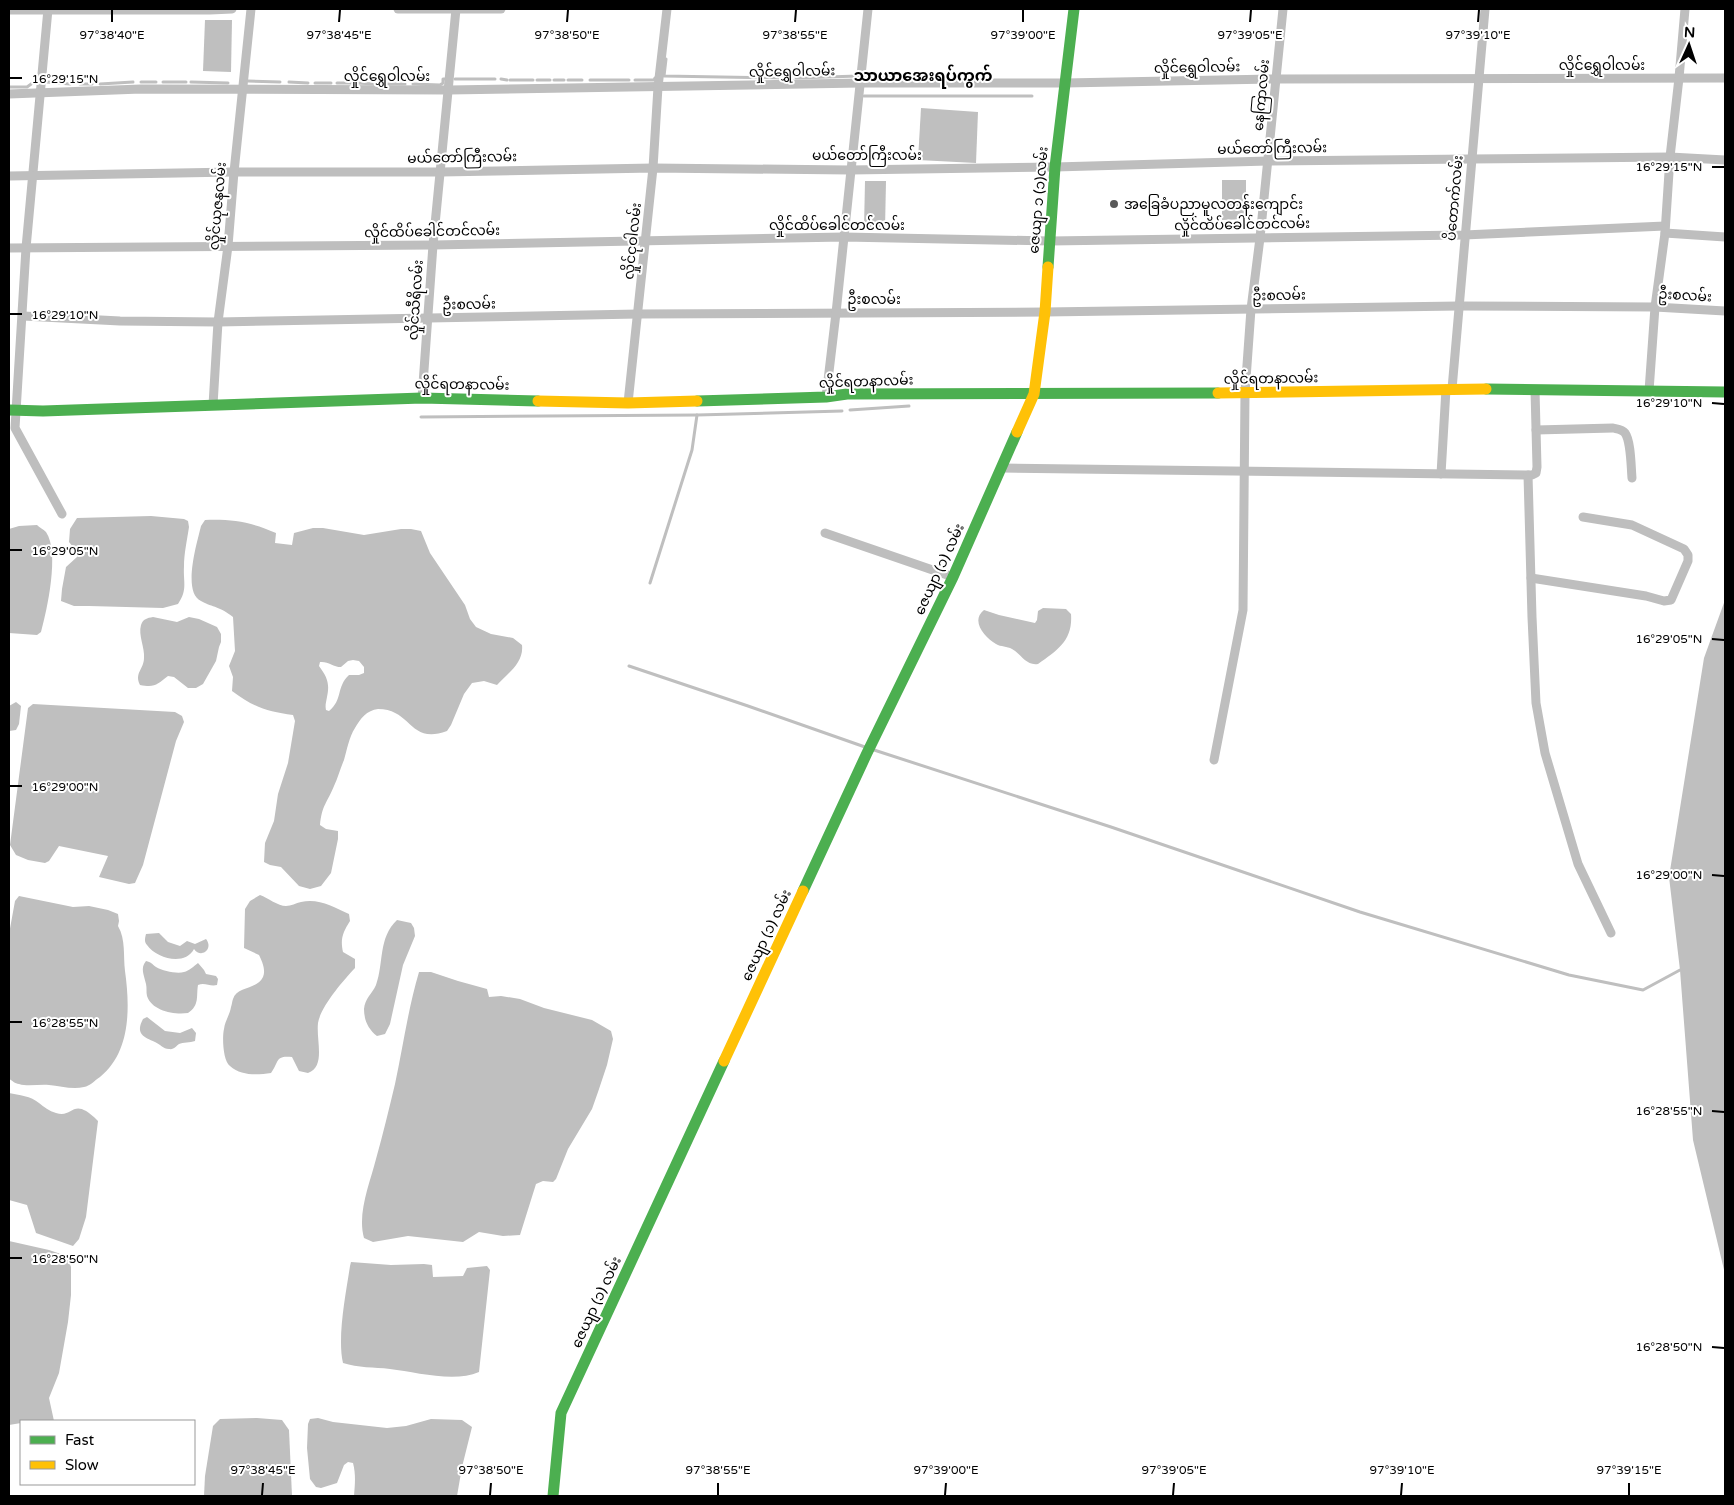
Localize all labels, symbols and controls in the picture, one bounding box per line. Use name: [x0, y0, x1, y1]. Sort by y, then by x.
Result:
north arrow: [1664, 20, 1714, 70]
text: N: [1684, 24, 1696, 41]
text: 97°38'40"E: [79, 28, 145, 42]
text: 97°38'45"E: [306, 28, 372, 42]
text: 97°38'50"E: [534, 28, 600, 42]
text: 97°38'55"E: [762, 28, 828, 42]
text: 97°39'00"E: [990, 28, 1056, 42]
text: 97°39'05"E: [1217, 28, 1283, 42]
text: 97°39'10"E: [1445, 28, 1511, 42]
street label: လှိုင်ရွှေဝါလမ်း: [1559, 55, 1645, 77]
street label: လှိုင်ရွှေဝါလမ်း: [1154, 56, 1240, 80]
street label: နေကြာလမ်း: [1248, 58, 1276, 132]
street label: လှိုင်ရွှေဝါလမ်း: [749, 60, 835, 84]
district label: သာယာအေးရပ်ကွက်: [854, 64, 993, 89]
street label: လှိုင်ရွှေဝါလမ်း: [344, 66, 430, 88]
text: 16°29'15"N: [32, 72, 98, 86]
street label: မယ်တော်ကြီးလမ်း: [1217, 137, 1327, 161]
street label: မယ်တော်ကြီးလမ်း: [812, 145, 922, 167]
street label: မယ်တော်ကြီးလမ်း: [407, 146, 517, 170]
street label: ဇေယျာ ၁ (၁)လမ်း: [1023, 146, 1055, 255]
street label: ပိတောက်လမ်း: [1440, 154, 1467, 242]
text: 16°29'15"N: [1636, 160, 1702, 174]
street label: လှိုင်ယုဇနလမ်း: [203, 161, 233, 251]
place label: အခြေခံပညာမူလတန်းကျောင်း: [1124, 194, 1303, 216]
marker: အခြေခံပညာမူလတန်းကျောင်း: [1108, 198, 1120, 210]
street label: လှိုင်ငုဝါလမ်း: [618, 202, 648, 281]
street label: လှိုင်ထိပ်ခေါင်တင်လမ်း: [1174, 213, 1310, 237]
street label: လှိုင်ထိပ်ခေါင်တင်လမ်း: [769, 215, 905, 237]
street label: လှိုင်ထိပ်ခေါင်တင်လမ်း: [364, 220, 500, 244]
street label: လှိုင်သီရိလမ်း: [402, 259, 430, 341]
street label: ဦးစလမ်း: [1658, 284, 1712, 308]
street label: ဦးစလမ်း: [1252, 285, 1306, 307]
street label: ဦးစလမ်း: [847, 289, 901, 311]
street label: ဦးစလမ်း: [442, 294, 496, 316]
text: 16°29'10"N: [32, 308, 98, 322]
street label: လှိုင်ရတနာလမ်း: [1223, 367, 1319, 391]
street label: လှိုင်ရတနာလမ်း: [818, 369, 914, 395]
street label: လှိုင်ရတနာလမ်း: [414, 373, 510, 397]
text: 16°29'10"N: [1636, 396, 1702, 410]
street label: ဇေယျာ (၁) လမ်း: [909, 520, 971, 619]
text: 16°29'05"N: [32, 544, 98, 558]
text: 16°29'05"N: [1636, 632, 1702, 646]
text: 16°29'00"N: [32, 780, 98, 794]
text: 16°29'00"N: [1636, 868, 1702, 882]
street label: ဇေယျာ (၁) လမ်း: [736, 886, 798, 985]
text: 16°28'55"N: [32, 1016, 98, 1030]
text: 16°28'55"N: [1636, 1104, 1702, 1118]
text: 16°28'50"N: [32, 1252, 98, 1266]
street label: ဇေယျာ (၁) လမ်း: [566, 1253, 628, 1352]
text: 16°28'50"N: [1636, 1340, 1702, 1354]
legend: [20, 1420, 195, 1485]
text: Fast: [65, 1431, 95, 1449]
text: Slow: [65, 1456, 99, 1474]
text: 97°38'45"E: [230, 1463, 296, 1477]
text: 97°38'50"E: [458, 1463, 524, 1477]
text: 97°38'55"E: [685, 1463, 751, 1477]
text: 97°39'00"E: [913, 1463, 979, 1477]
text: 97°39'05"E: [1141, 1463, 1207, 1477]
text: 97°39'10"E: [1369, 1463, 1435, 1477]
text: 97°39'15"E: [1596, 1463, 1662, 1477]

